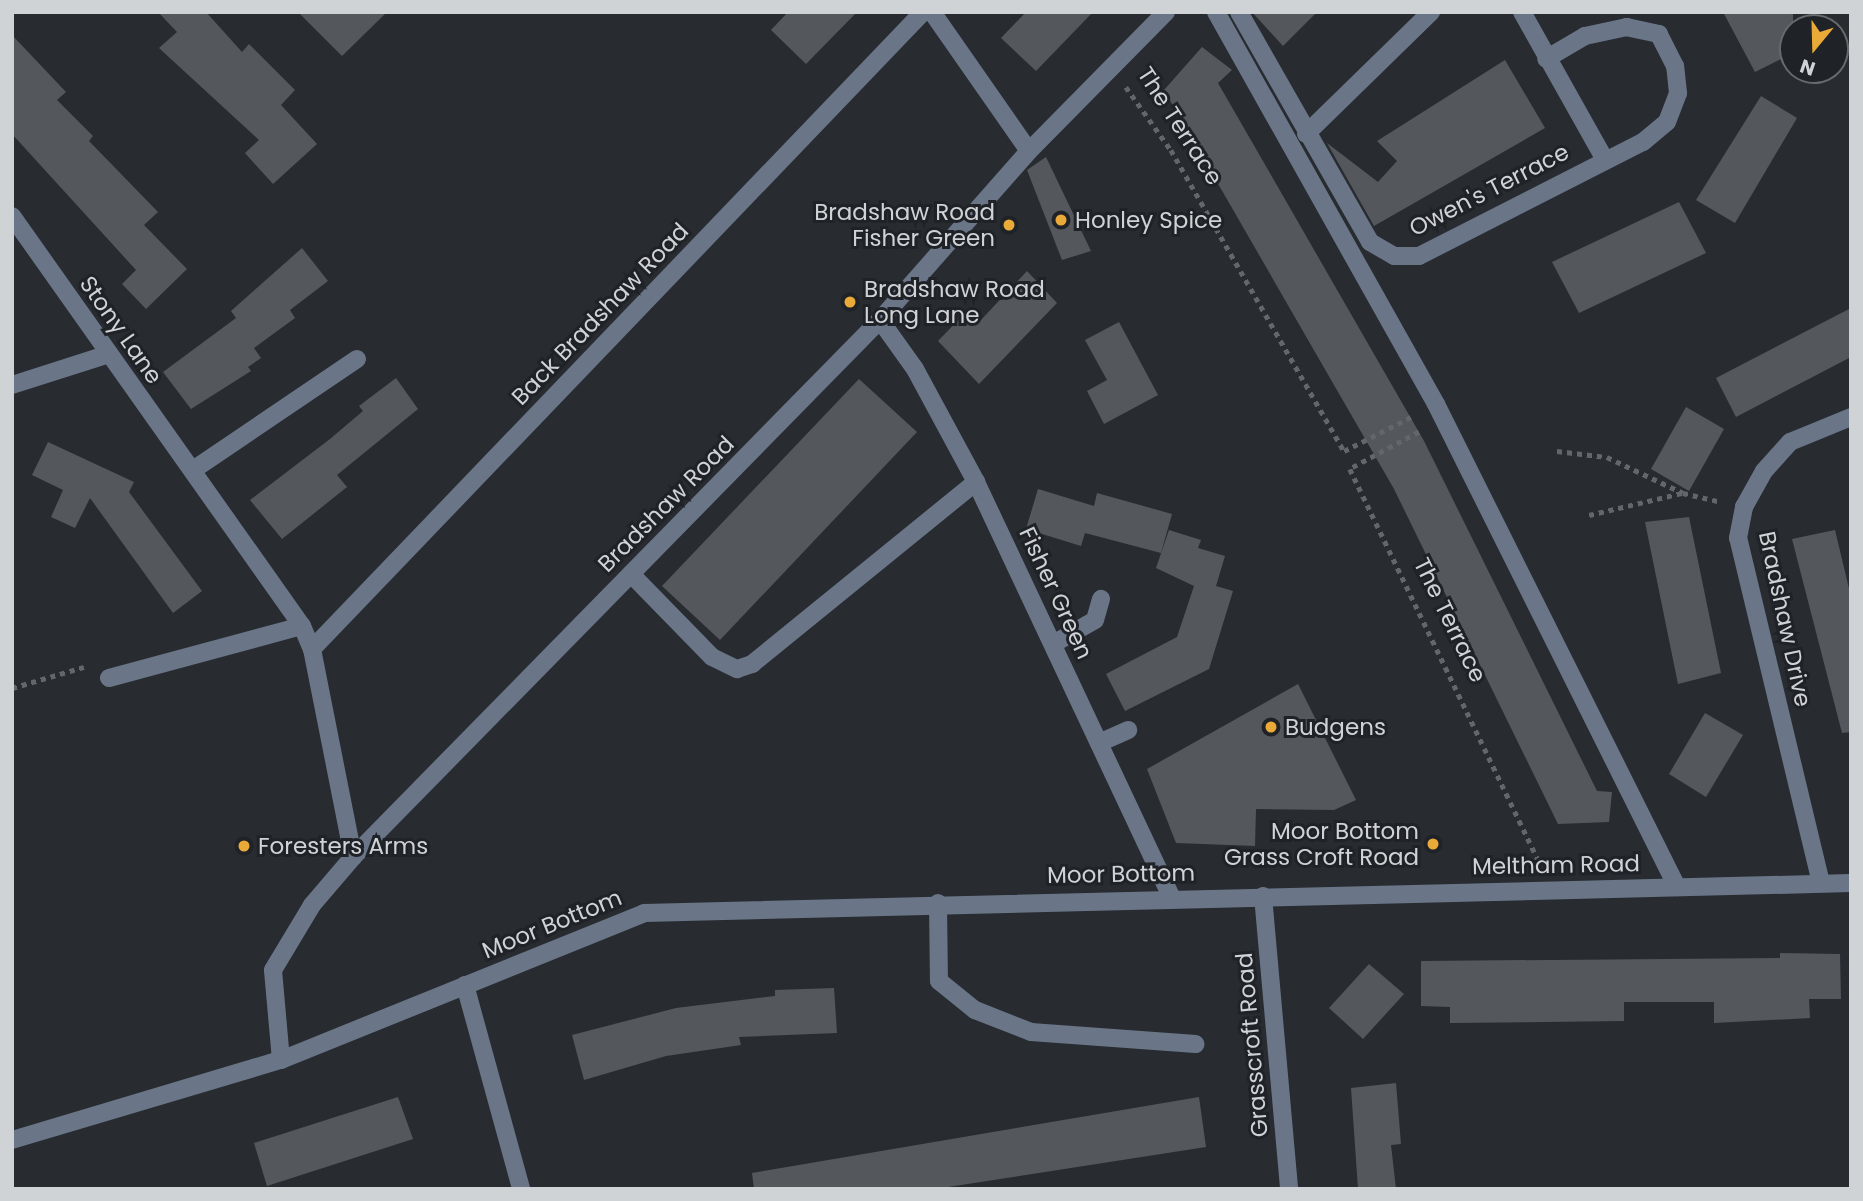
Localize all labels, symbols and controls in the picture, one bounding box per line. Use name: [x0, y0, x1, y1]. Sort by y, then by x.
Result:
north arrow: [1779, 14, 1849, 84]
text: N: [1797, 52, 1819, 83]
street label: The Terrace: [1132, 62, 1228, 190]
street label: Owen's Terrace: [1405, 138, 1573, 242]
place label: Bradshaw Road Fisher Green: [814, 198, 995, 252]
place label: Honley Spice: [1075, 206, 1222, 234]
marker: Honley Spice: [1053, 212, 1069, 228]
street label: Back Bradshaw Road: [506, 217, 694, 411]
marker: Bradshaw Road Fisher Green: [1001, 217, 1017, 233]
street label: Stony Lane: [74, 271, 168, 389]
place label: Bradshaw Road Long Lane: [864, 275, 1045, 329]
marker: Bradshaw Road Long Lane: [842, 294, 858, 310]
street label: Bradshaw Road: [592, 430, 740, 578]
street label: Fisher Green: [1013, 523, 1099, 663]
street label: Bradshaw Drive: [1753, 529, 1817, 709]
street label: The Terrace: [1408, 553, 1492, 687]
place label: Budgens: [1285, 713, 1386, 741]
marker: Budgens: [1263, 719, 1279, 735]
place label: Moor Bottom Grass Croft Road: [1224, 817, 1419, 871]
place label: Foresters Arms: [258, 832, 428, 860]
marker: Moor Bottom Grass Croft Road: [1425, 836, 1441, 852]
marker: Foresters Arms: [236, 838, 252, 854]
street label: Meltham Road: [1472, 850, 1640, 880]
street label: Moor Bottom: [1047, 859, 1195, 889]
street label: Moor Bottom: [478, 883, 626, 965]
street label: Grasscroft Road: [1230, 952, 1274, 1138]

